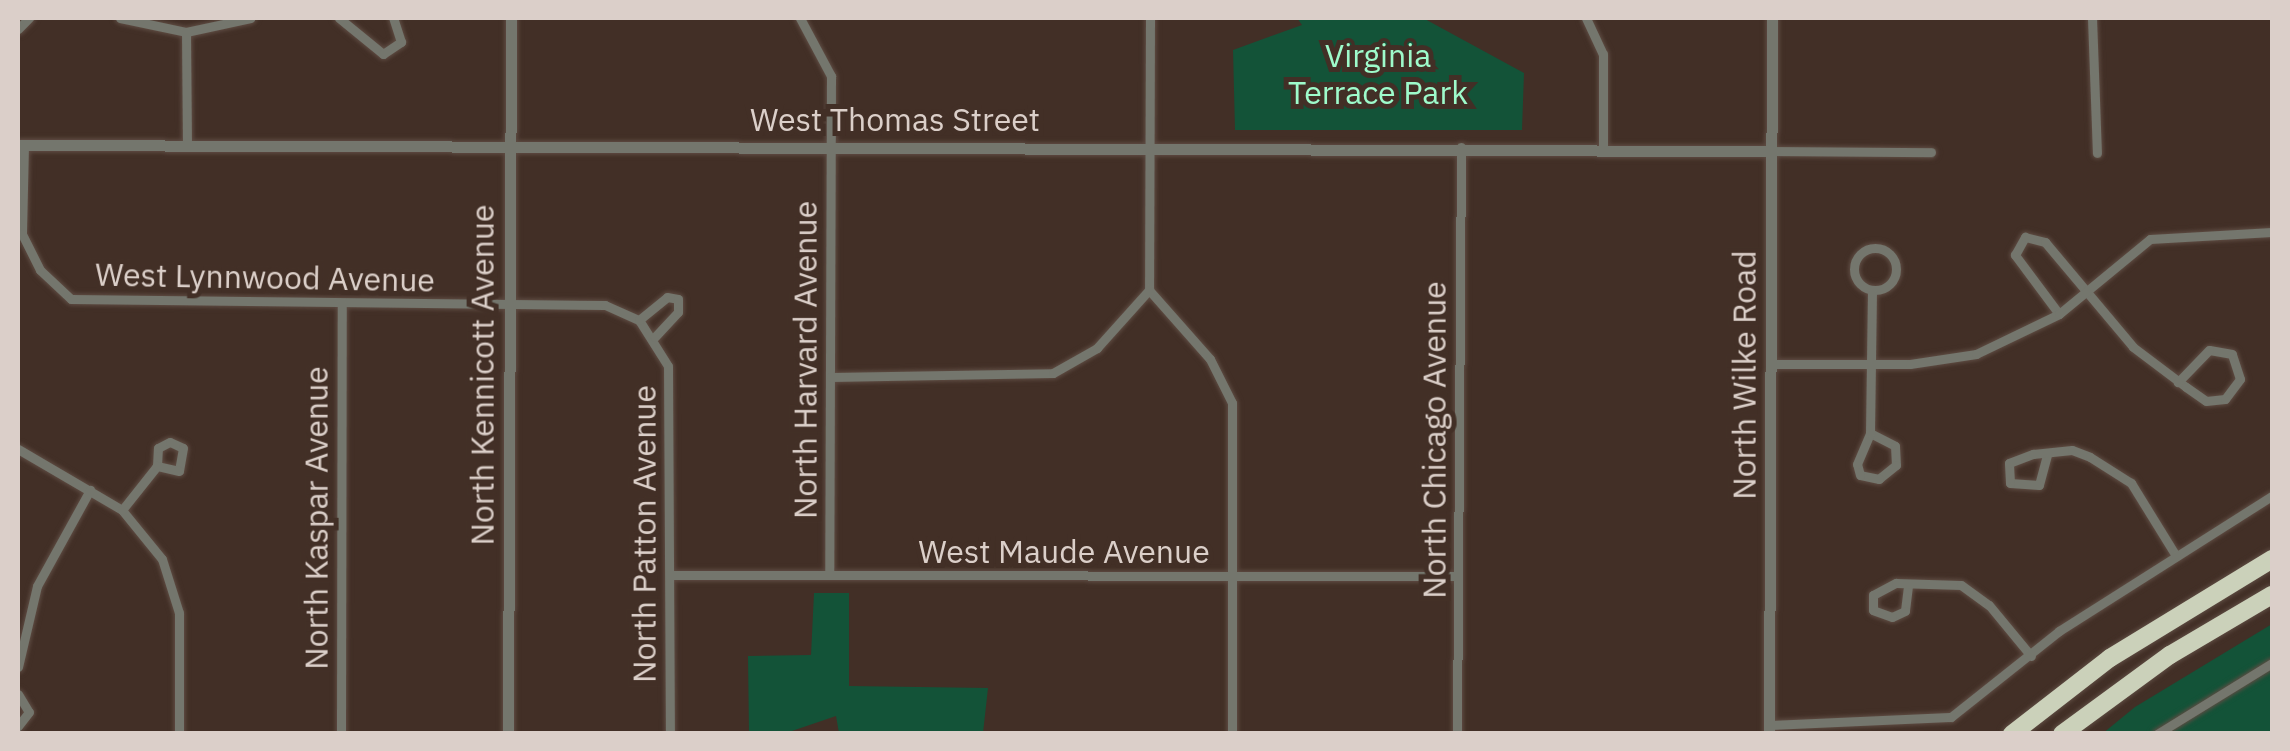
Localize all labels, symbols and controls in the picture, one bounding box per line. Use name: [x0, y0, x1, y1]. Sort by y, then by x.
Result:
park label: Virginia Terrace Park: [1288, 37, 1468, 112]
street label: West Thomas Street: [750, 100, 1040, 138]
street label: North Harvard Avenue: [786, 201, 824, 519]
street label: North Kennicott Avenue: [463, 204, 501, 546]
street label: North Wilke Road: [1725, 250, 1763, 500]
street label: West Lynnwood Avenue: [95, 255, 435, 299]
street label: North Chicago Avenue: [1415, 281, 1453, 599]
street label: North Kaspar Avenue: [297, 366, 335, 670]
street label: North Patton Avenue: [625, 385, 663, 683]
street label: West Maude Avenue: [918, 532, 1210, 570]

